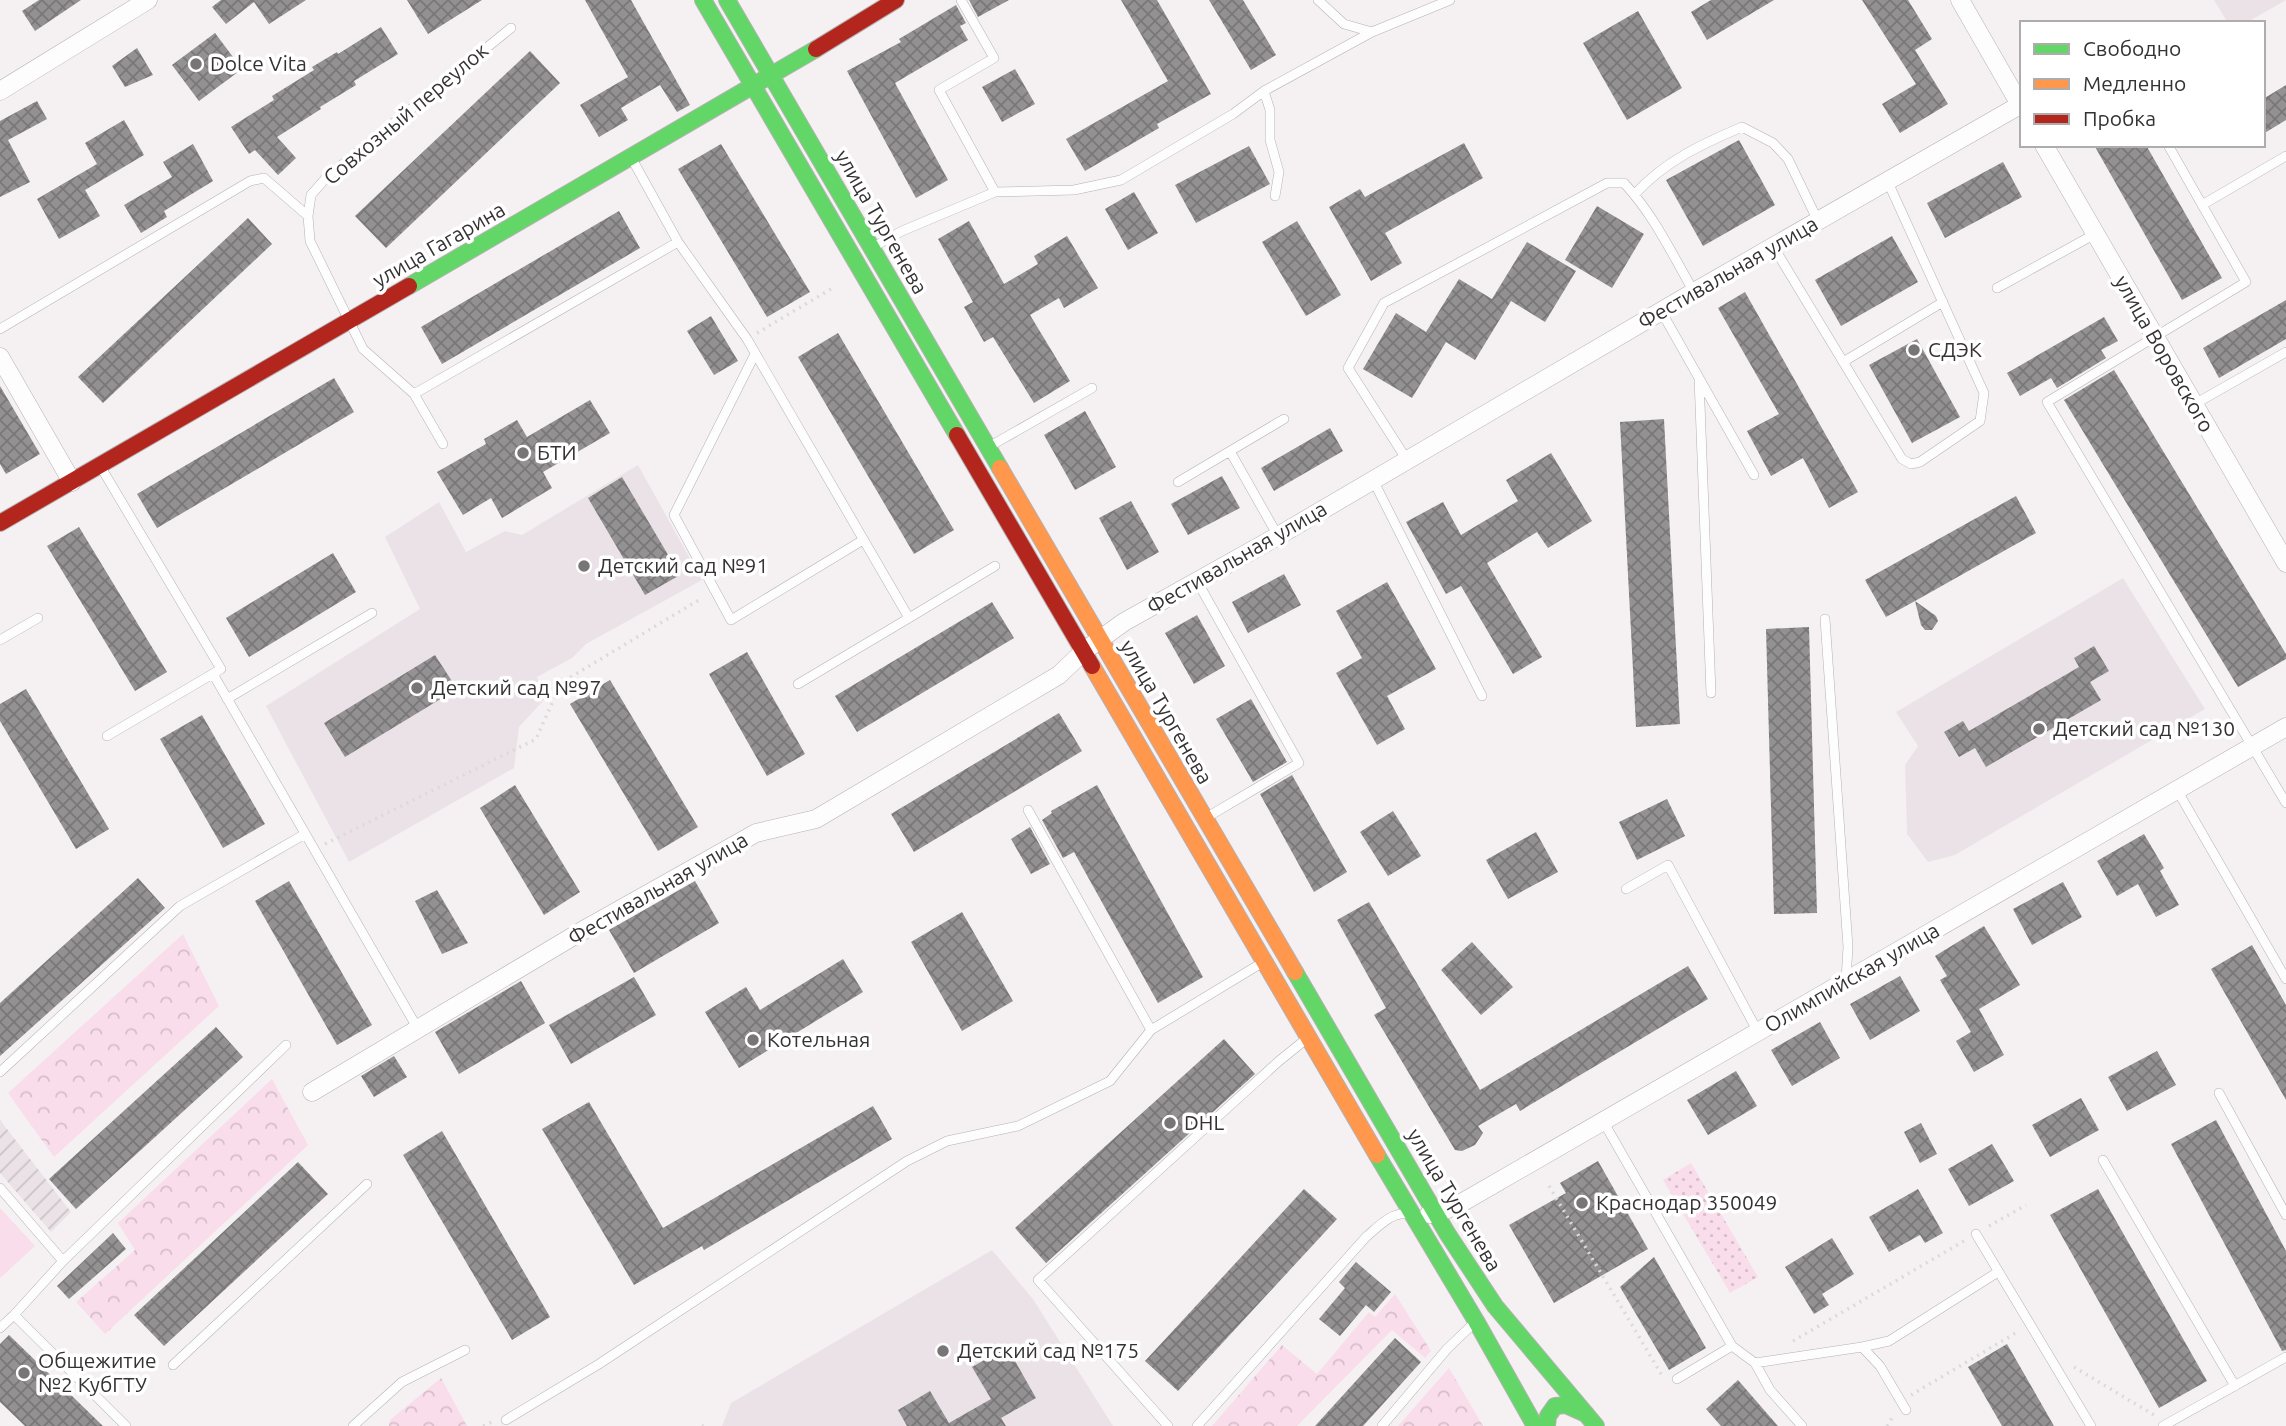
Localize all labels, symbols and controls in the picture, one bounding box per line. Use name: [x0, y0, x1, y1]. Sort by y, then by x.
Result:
legend: [2020, 21, 2265, 147]
text: Свободно: [2083, 36, 2181, 60]
street label: Совхозный переулок: [318, 37, 493, 189]
place label: Dolce Vita: [210, 51, 307, 75]
marker: Dolce Vita: [188, 56, 204, 72]
text: Медленно: [2083, 71, 2186, 95]
text: Пробка: [2083, 106, 2156, 130]
street label: улица Тургенева: [831, 145, 933, 298]
street label: улица Гагарина: [368, 197, 509, 292]
street label: Фестивальная улица: [1633, 211, 1822, 333]
street label: улица Воровского: [2110, 271, 2220, 436]
place label: СДЭК: [1928, 337, 1982, 361]
marker: СДЭК: [1906, 342, 1922, 358]
place label: БТИ: [537, 440, 577, 464]
marker: БТИ: [515, 445, 531, 461]
street label: Фестивальная улица: [1142, 496, 1331, 618]
place label: Детский сад №91: [598, 553, 768, 577]
marker: Детский сад №91: [576, 558, 592, 574]
street label: улица Тургенева: [1116, 635, 1218, 788]
place label: Детский сад №97: [431, 675, 601, 699]
marker: Детский сад №97: [409, 680, 425, 696]
place label: Детский сад №130: [2053, 716, 2235, 740]
marker: Детский сад №130: [2031, 721, 2047, 737]
street label: Фестивальная улица: [563, 827, 752, 949]
street label: Олимпийская улица: [1760, 917, 1943, 1037]
place label: Котельная: [767, 1027, 870, 1051]
marker: Котельная: [745, 1032, 761, 1048]
place label: DHL: [1184, 1110, 1224, 1134]
marker: DHL: [1162, 1115, 1178, 1131]
street label: улица Тургенева: [1403, 1124, 1507, 1275]
place label: Краснодар 350049: [1596, 1190, 1777, 1214]
marker: Краснодар 350049: [1574, 1195, 1590, 1211]
place label: Детский сад №175: [957, 1338, 1139, 1362]
marker: Детский сад №175: [935, 1343, 951, 1359]
place label: Общежитие №2 КубГТУ: [38, 1348, 157, 1396]
marker: Общежитие №2 КубГТУ: [16, 1365, 32, 1381]

